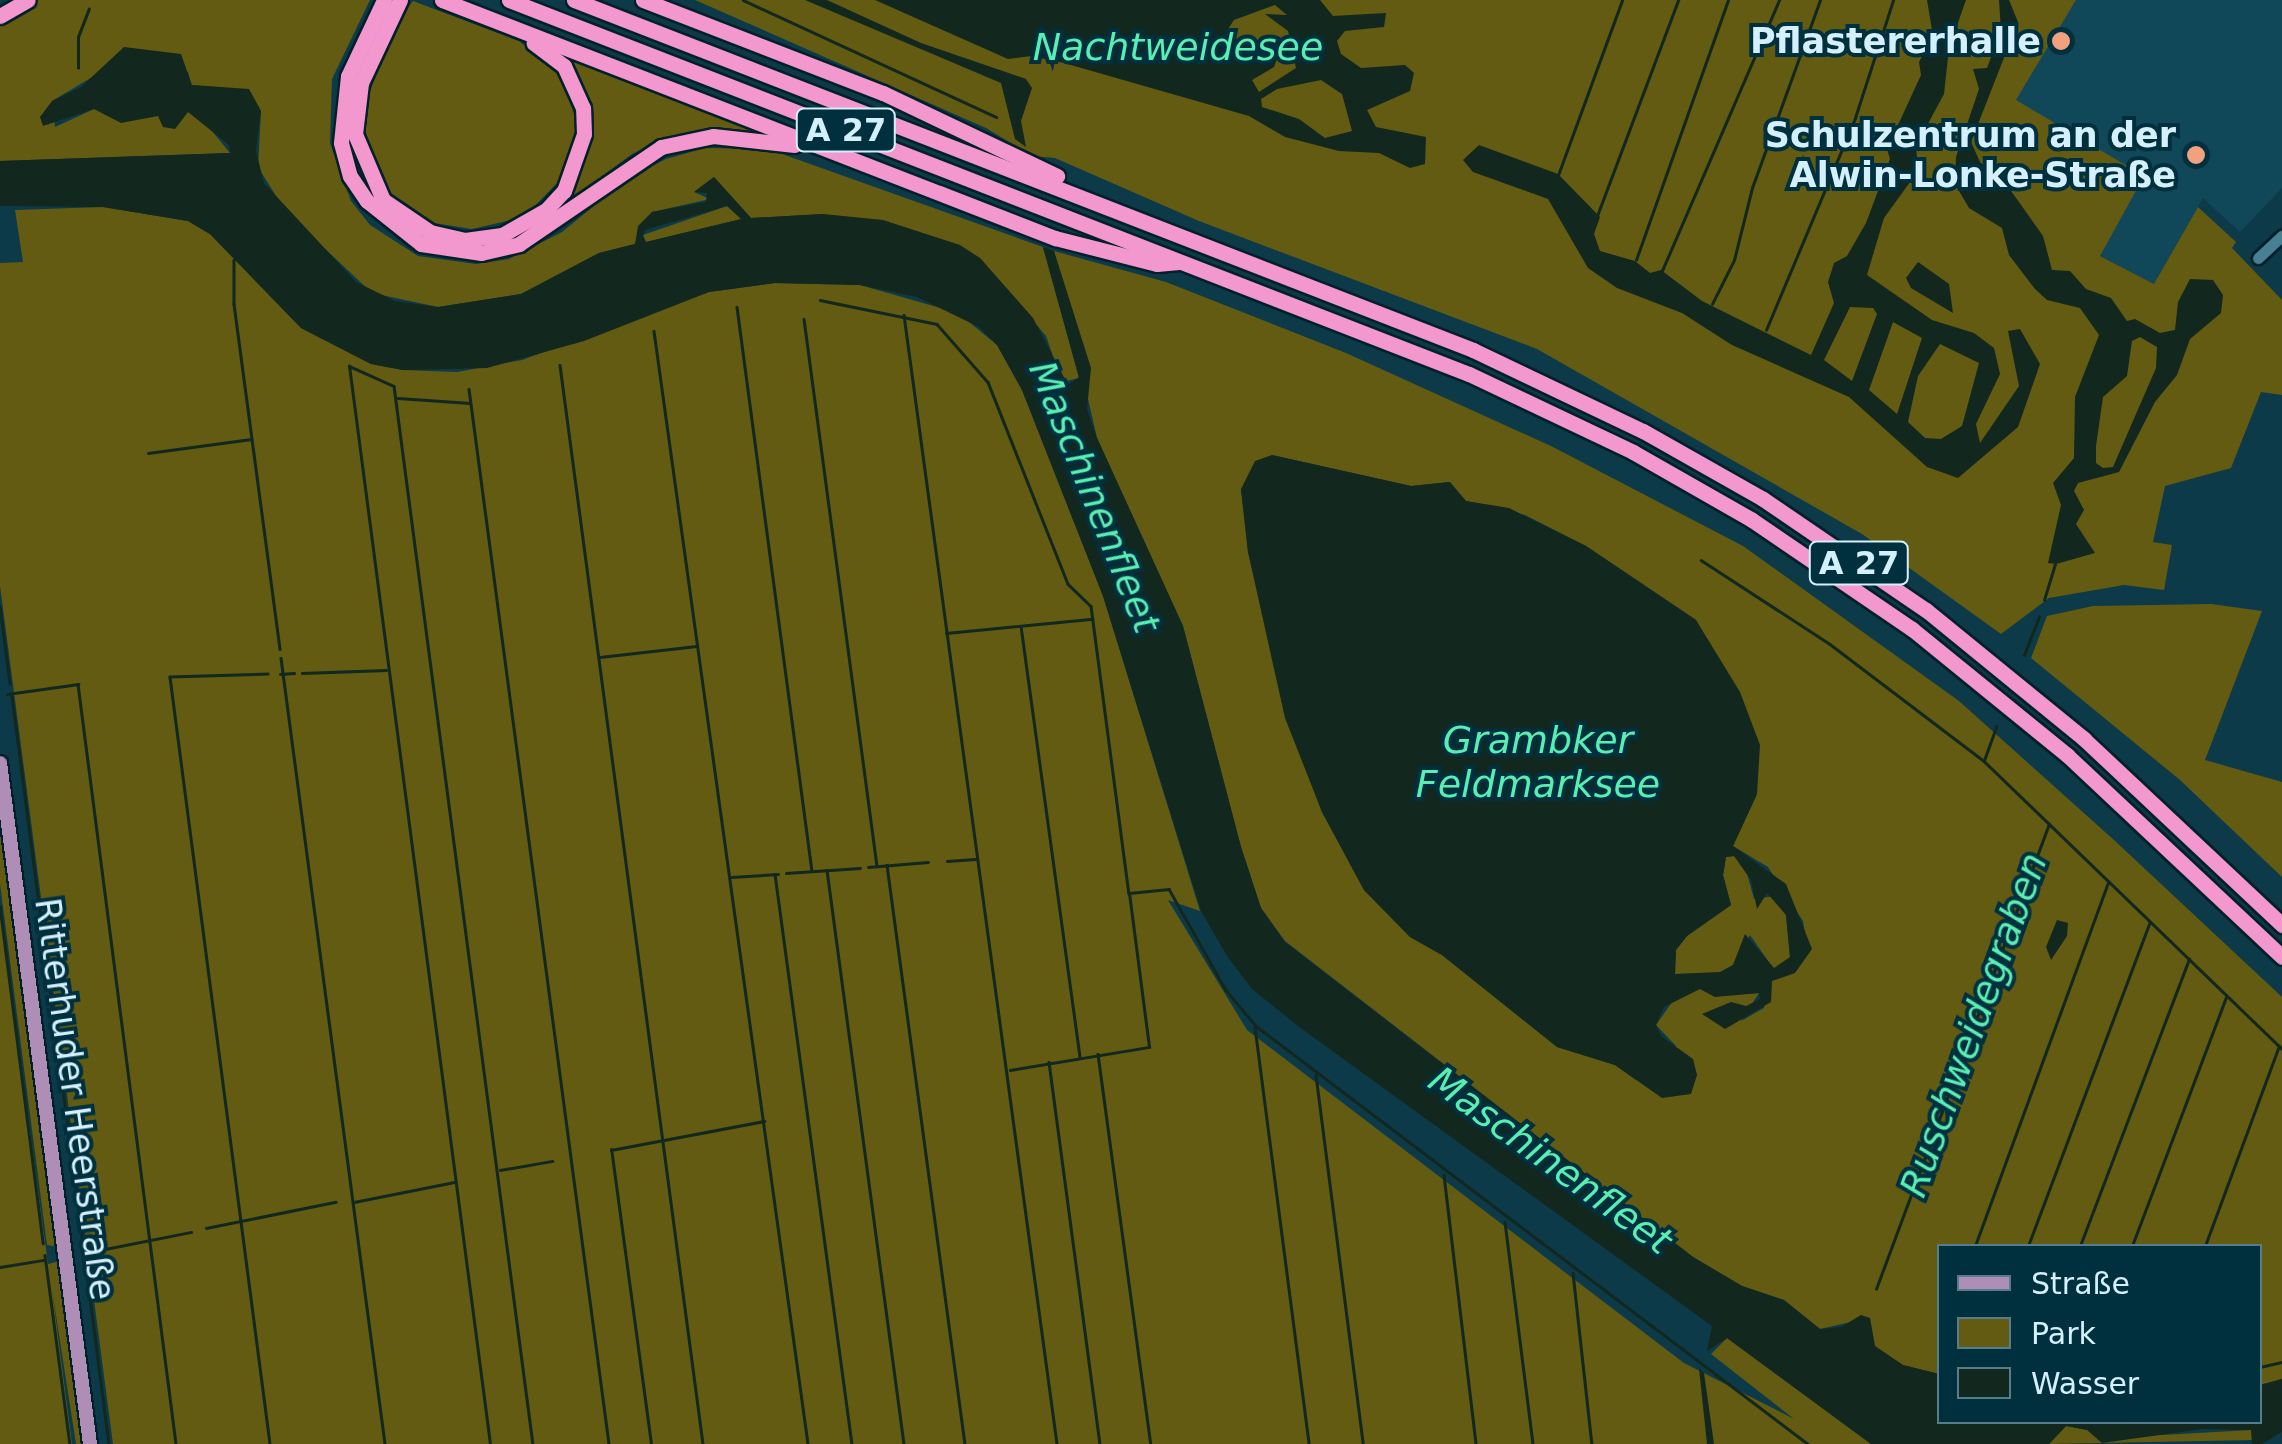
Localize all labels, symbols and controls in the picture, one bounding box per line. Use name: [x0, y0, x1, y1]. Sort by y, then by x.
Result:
place label: Pflastererhalle: [1750, 20, 2041, 62]
water label: Nachtweidesee: [1033, 25, 1323, 71]
marker: Pflastererhalle: [2050, 30, 2072, 52]
road number: A 27: [794, 103, 898, 157]
place label: Schulzentrum an der Alwin-Lonke-Straße: [1765, 114, 2176, 196]
marker: Schulzentrum an der Alwin-Lonke-Straße: [2185, 144, 2207, 166]
water label: Maschinenfleet: [1019, 354, 1169, 640]
road number: A 27: [1806, 536, 1912, 590]
water label: Grambker Feldmarksee: [1416, 718, 1660, 808]
water label: Ruschweidegraben: [1891, 847, 2057, 1203]
street label: Ritterhuder Heerstraße: [26, 895, 124, 1303]
water label: Maschinenfleet: [1420, 1058, 1680, 1264]
legend: [1937, 1244, 2262, 1424]
text: Straße: [2031, 1266, 2130, 1301]
text: Park: [2031, 1316, 2096, 1351]
text: Wasser: [2031, 1366, 2139, 1401]

